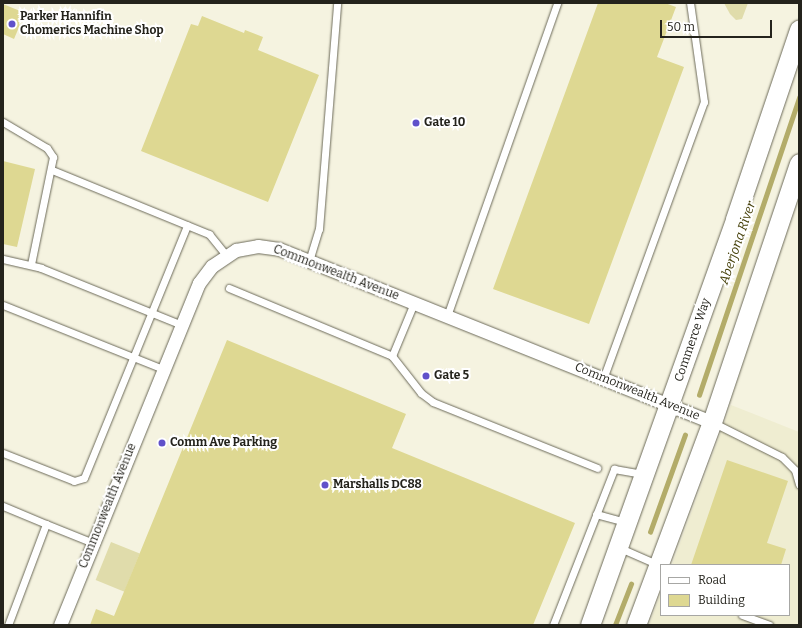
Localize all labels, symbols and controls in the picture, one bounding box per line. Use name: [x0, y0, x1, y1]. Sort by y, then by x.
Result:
place label: Parker Hannifin Chomerics Machine Shop: [20, 10, 164, 38]
scale bar: [662, 12, 774, 38]
marker: Parker Hannifin Chomerics Machine Shop: [7, 19, 17, 29]
text: 50 m: [667, 20, 695, 34]
place label: Gate 10: [424, 116, 465, 130]
marker: Gate 10: [411, 118, 421, 128]
water label: Aberjona River: [717, 200, 759, 286]
street label: Commonwealth Avenue: [271, 242, 401, 304]
street label: Commerce Way: [672, 296, 714, 384]
street label: Commonwealth Avenue: [572, 360, 702, 424]
place label: Gate 5: [434, 369, 469, 383]
marker: Gate 5: [421, 371, 431, 381]
place label: Comm Ave Parking: [170, 436, 277, 450]
marker: Comm Ave Parking: [157, 438, 167, 448]
street label: Commonwealth Avenue: [76, 441, 140, 571]
place label: Marshalls DC88: [333, 478, 422, 492]
marker: Marshalls DC88: [320, 480, 330, 490]
legend: [660, 564, 790, 616]
text: Road: [698, 573, 726, 587]
text: Building: [698, 593, 745, 607]

